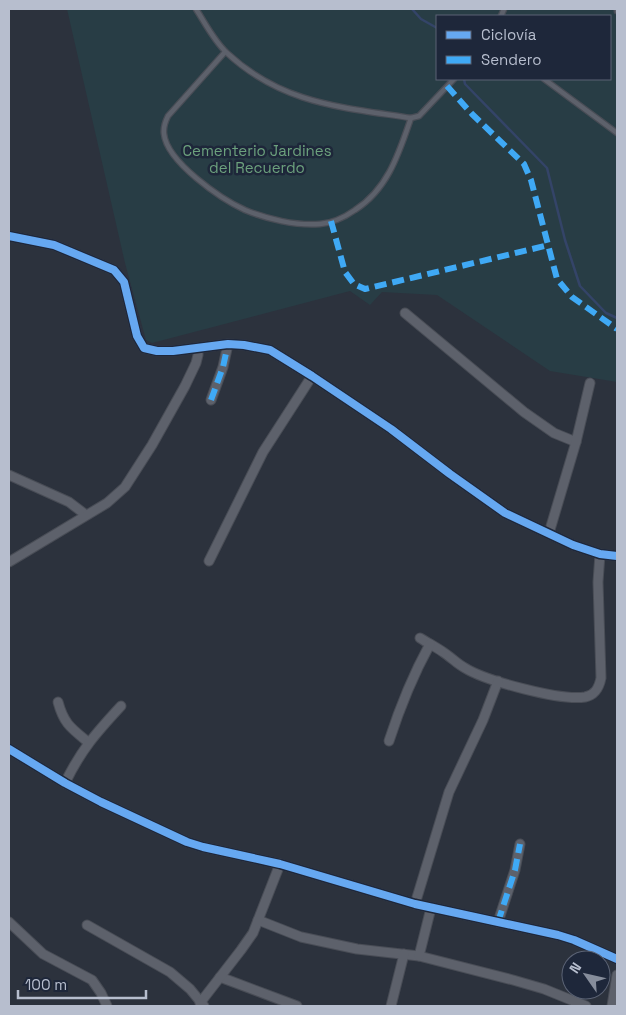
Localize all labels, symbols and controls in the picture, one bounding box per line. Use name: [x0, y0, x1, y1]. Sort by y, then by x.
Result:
legend: [436, 15, 611, 80]
text: Ciclovía: [481, 25, 537, 44]
text: Sendero: [481, 50, 541, 69]
park label: Cementerio Jardines del Recuerdo: [182, 141, 332, 177]
north arrow: [561, 950, 611, 1000]
text: N: [565, 959, 585, 977]
scale bar: [18, 968, 145, 1000]
text: 100 m: [25, 975, 67, 994]

